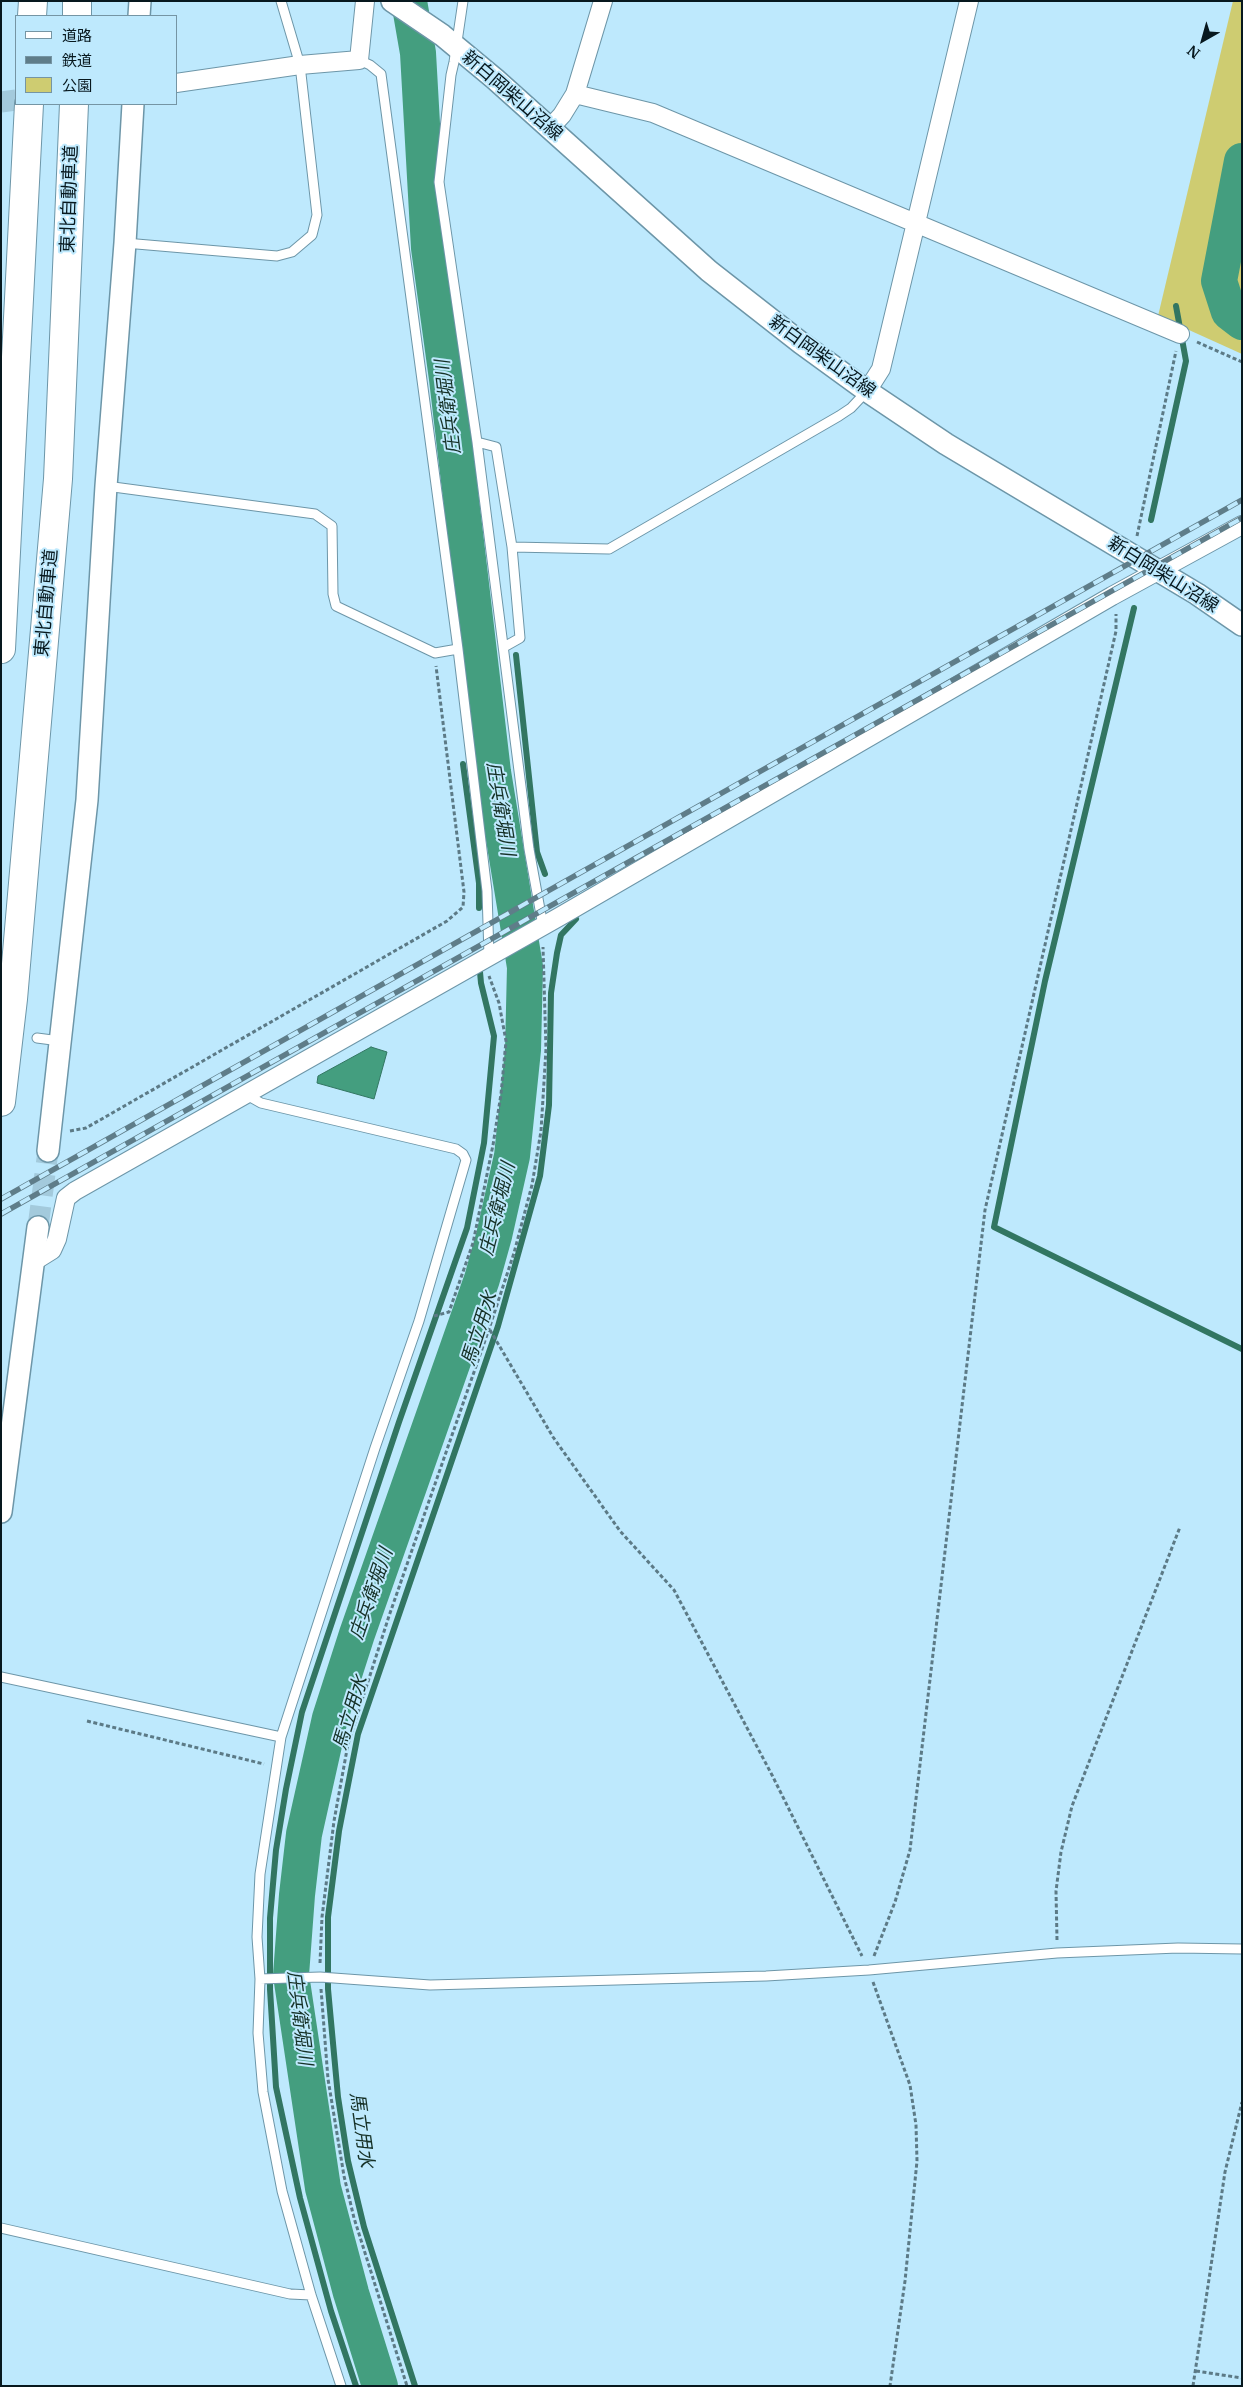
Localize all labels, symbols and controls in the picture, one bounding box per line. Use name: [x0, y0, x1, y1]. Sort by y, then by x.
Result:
legend: [15, 15, 178, 105]
north arrow: [1178, 15, 1228, 65]
text: 道路: [62, 26, 92, 45]
text: N: [1184, 41, 1204, 62]
street label: 新白岡柴山沼線: [457, 47, 567, 145]
text: 鉄道: [62, 51, 92, 70]
text: 公園: [62, 76, 92, 95]
street label: 東北自動車道: [57, 145, 83, 253]
street label: 新白岡柴山沼線: [765, 311, 879, 403]
water label: 庄兵衛堀川: [432, 358, 466, 456]
street label: 新白岡柴山沼線: [1104, 532, 1222, 618]
street label: 東北自動車道: [32, 548, 62, 658]
water label: 庄兵衛堀川: [481, 760, 519, 858]
water label: 庄兵衛堀川: [475, 1160, 521, 1258]
water label: 馬立用水: [457, 1289, 503, 1369]
water label: 庄兵衛堀川: [346, 1545, 398, 1643]
water label: 馬立用水: [329, 1673, 373, 1753]
water label: 庄兵衛堀川: [282, 1969, 316, 2067]
water label: 馬立用水: [344, 2091, 378, 2169]

